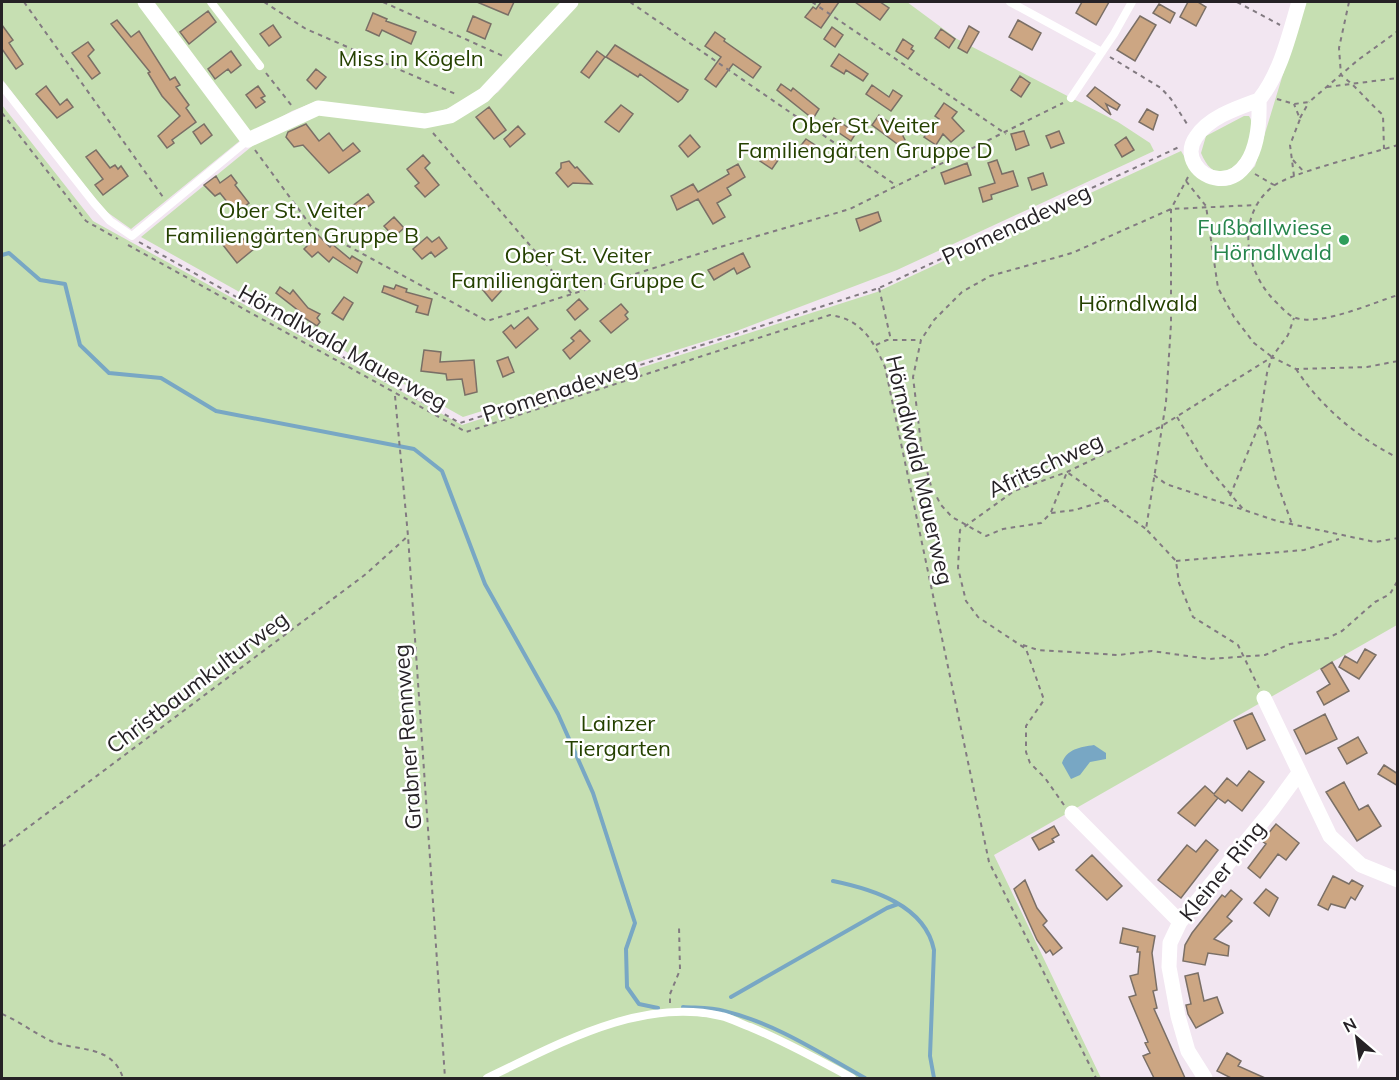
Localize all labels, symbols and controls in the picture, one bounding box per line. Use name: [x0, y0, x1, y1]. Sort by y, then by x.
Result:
park label: Miss in Kögeln: [338, 44, 484, 72]
park label: Ober St. Veiter Familiengärten Gruppe D: [737, 111, 993, 164]
street label: Promenadeweg: [937, 177, 1095, 271]
park label: Ober St. Veiter Familiengärten Gruppe B: [165, 196, 419, 249]
place label: Fußballwiese Hörndlwald: [1197, 213, 1332, 266]
marker: Fußballwiese Hörndlwald: [1337, 233, 1351, 247]
park label: Ober St. Veiter Familiengärten Gruppe C: [451, 241, 705, 294]
street label: Hörndlwald Mauerweg: [234, 278, 452, 416]
park label: Hörndlwald: [1078, 289, 1198, 317]
street label: Promenadeweg: [479, 352, 641, 428]
street label: Hörndlwald Mauerweg: [880, 353, 960, 587]
street label: Afritschweg: [983, 426, 1107, 504]
street label: Christbaumkulturweg: [100, 604, 294, 760]
street label: Grabner Rennweg: [387, 643, 427, 831]
park label: Lainzer Tiergarten: [565, 709, 671, 762]
street label: Kleiner Ring: [1173, 815, 1271, 927]
north arrow: [1327, 1008, 1387, 1068]
text: N: [1340, 1013, 1360, 1037]

